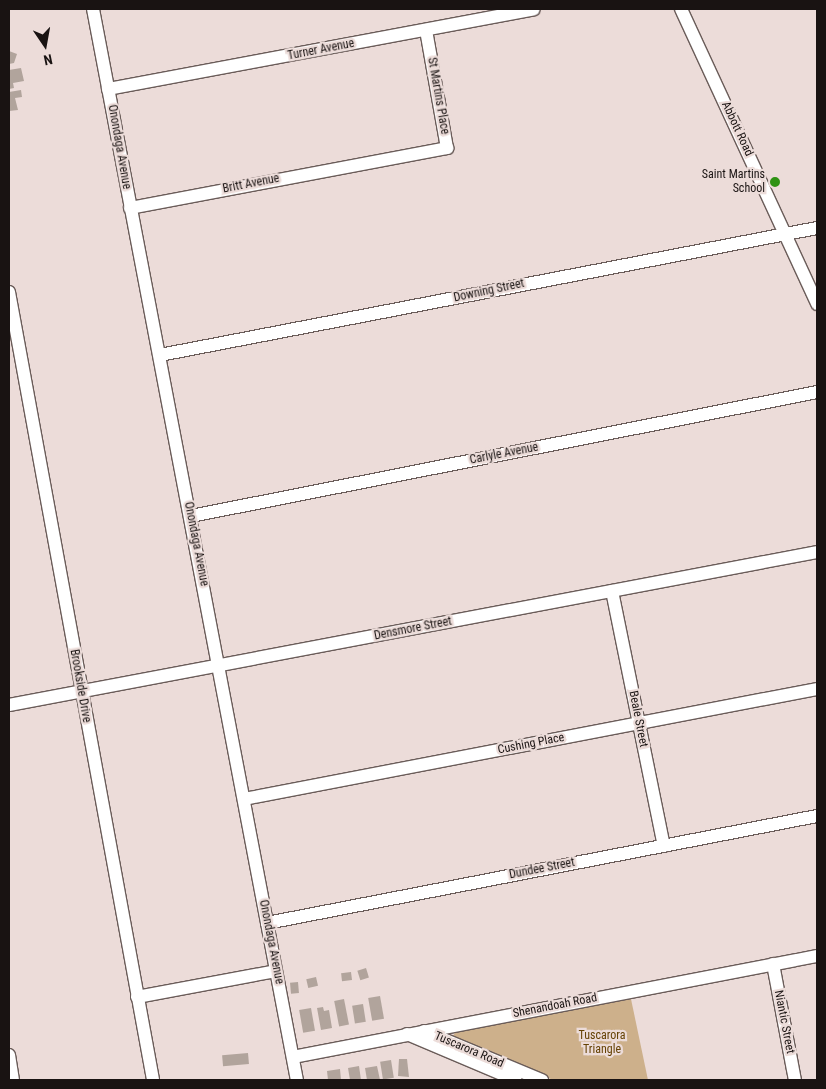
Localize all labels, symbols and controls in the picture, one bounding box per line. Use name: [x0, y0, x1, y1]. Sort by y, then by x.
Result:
north arrow: [20, 20, 70, 70]
street label: Turner Avenue: [286, 36, 356, 64]
text: N: [42, 51, 54, 68]
street label: St Martins Place: [424, 56, 452, 136]
street label: Abbott Road: [718, 99, 756, 159]
street label: Onondaga Avenue: [104, 104, 134, 190]
place label: Saint Martins School: [702, 168, 765, 196]
street label: Britt Avenue: [221, 171, 281, 197]
marker: Saint Martins School: [769, 176, 781, 188]
street label: Downing Street: [452, 276, 526, 306]
street label: Carlyle Avenue: [468, 440, 540, 468]
street label: Onondaga Avenue: [181, 501, 211, 587]
street label: Densmore Street: [373, 614, 453, 644]
street label: Brookside Drive: [66, 648, 94, 724]
street label: Beale Street: [625, 690, 651, 748]
street label: Cushing Place: [497, 730, 565, 758]
street label: Dundee Street: [508, 856, 576, 882]
street label: Onondaga Avenue: [256, 899, 286, 985]
street label: Niantic Street: [771, 989, 797, 1055]
street label: Shenandoah Road: [512, 991, 598, 1021]
street label: Tuscarora Road: [432, 1029, 506, 1071]
park label: Tuscarora Triangle: [579, 1029, 625, 1057]

